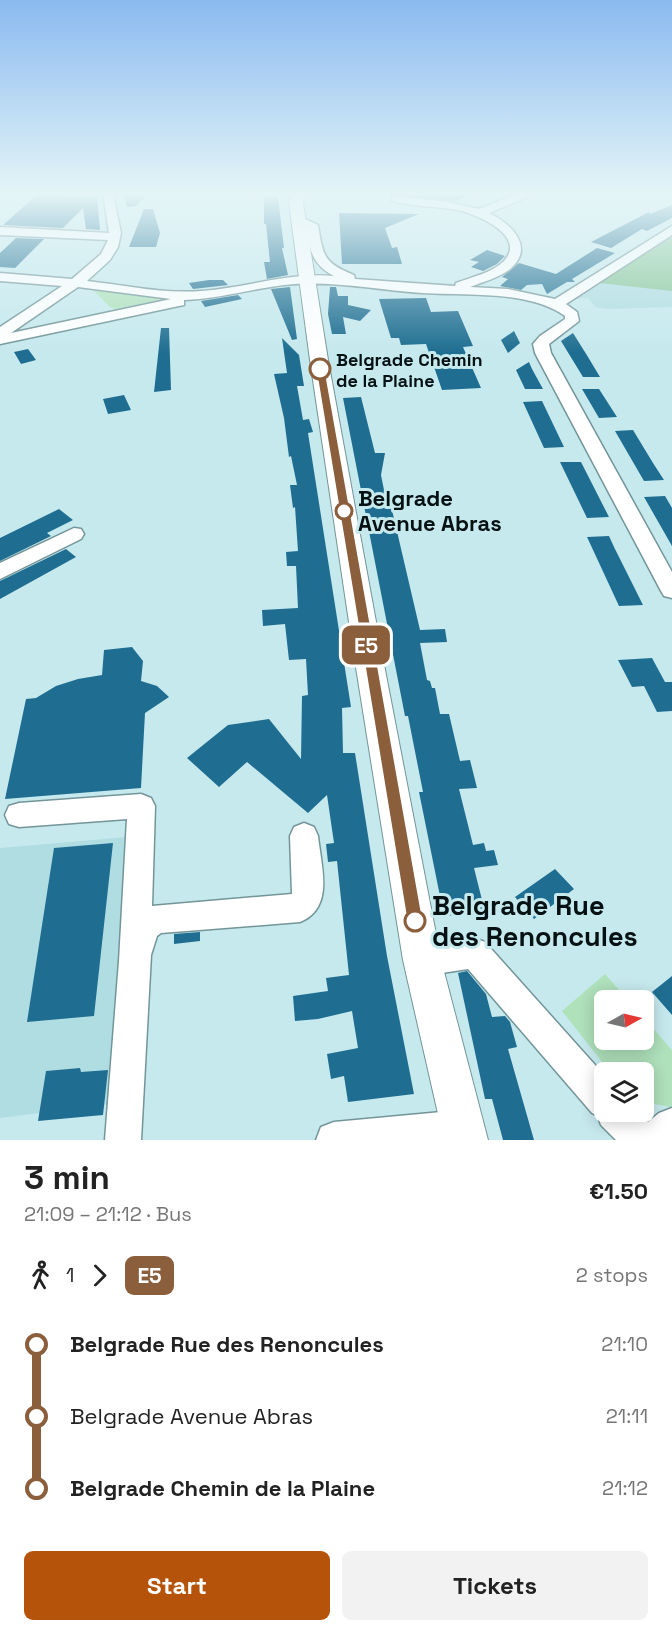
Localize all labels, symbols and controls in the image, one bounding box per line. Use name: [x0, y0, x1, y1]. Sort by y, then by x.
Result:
place label: Belgrade Chemin de la Plaine: [336, 348, 483, 392]
marker: Belgrade Chemin de la Plaine: [309, 358, 331, 380]
place label: Belgrade Avenue Abras: [358, 484, 502, 537]
marker: Belgrade Avenue Abras: [335, 502, 353, 520]
line badge: E5: [339, 626, 393, 664]
text: E5: [354, 632, 378, 659]
place label: Belgrade Rue des Renoncules: [432, 888, 638, 954]
marker: Belgrade Rue des Renoncules: [404, 910, 426, 932]
north arrow: [594, 990, 654, 1050]
map controls: [594, 990, 654, 1122]
button: layers: [594, 1062, 654, 1122]
text: 3 min: [24, 1157, 110, 1199]
text: €1.50: [589, 1177, 648, 1205]
text: 21:09 – 21:12 · Bus: [24, 1201, 192, 1227]
icon: walk: [24, 1259, 57, 1292]
icon: forward: [83, 1259, 116, 1292]
text: 1: [66, 1262, 74, 1288]
text: E5: [137, 1262, 162, 1289]
text: 2 stops: [576, 1262, 648, 1288]
text: Belgrade Rue des Renoncules: [70, 1330, 384, 1358]
text: 21:10: [601, 1331, 648, 1357]
text: Belgrade Avenue Abras: [70, 1402, 313, 1430]
text: 21:11: [606, 1403, 648, 1429]
text: Belgrade Chemin de la Plaine: [70, 1474, 375, 1502]
text: 21:12: [602, 1475, 648, 1501]
button: Start: [24, 1551, 330, 1620]
button: Tickets: [342, 1551, 648, 1620]

